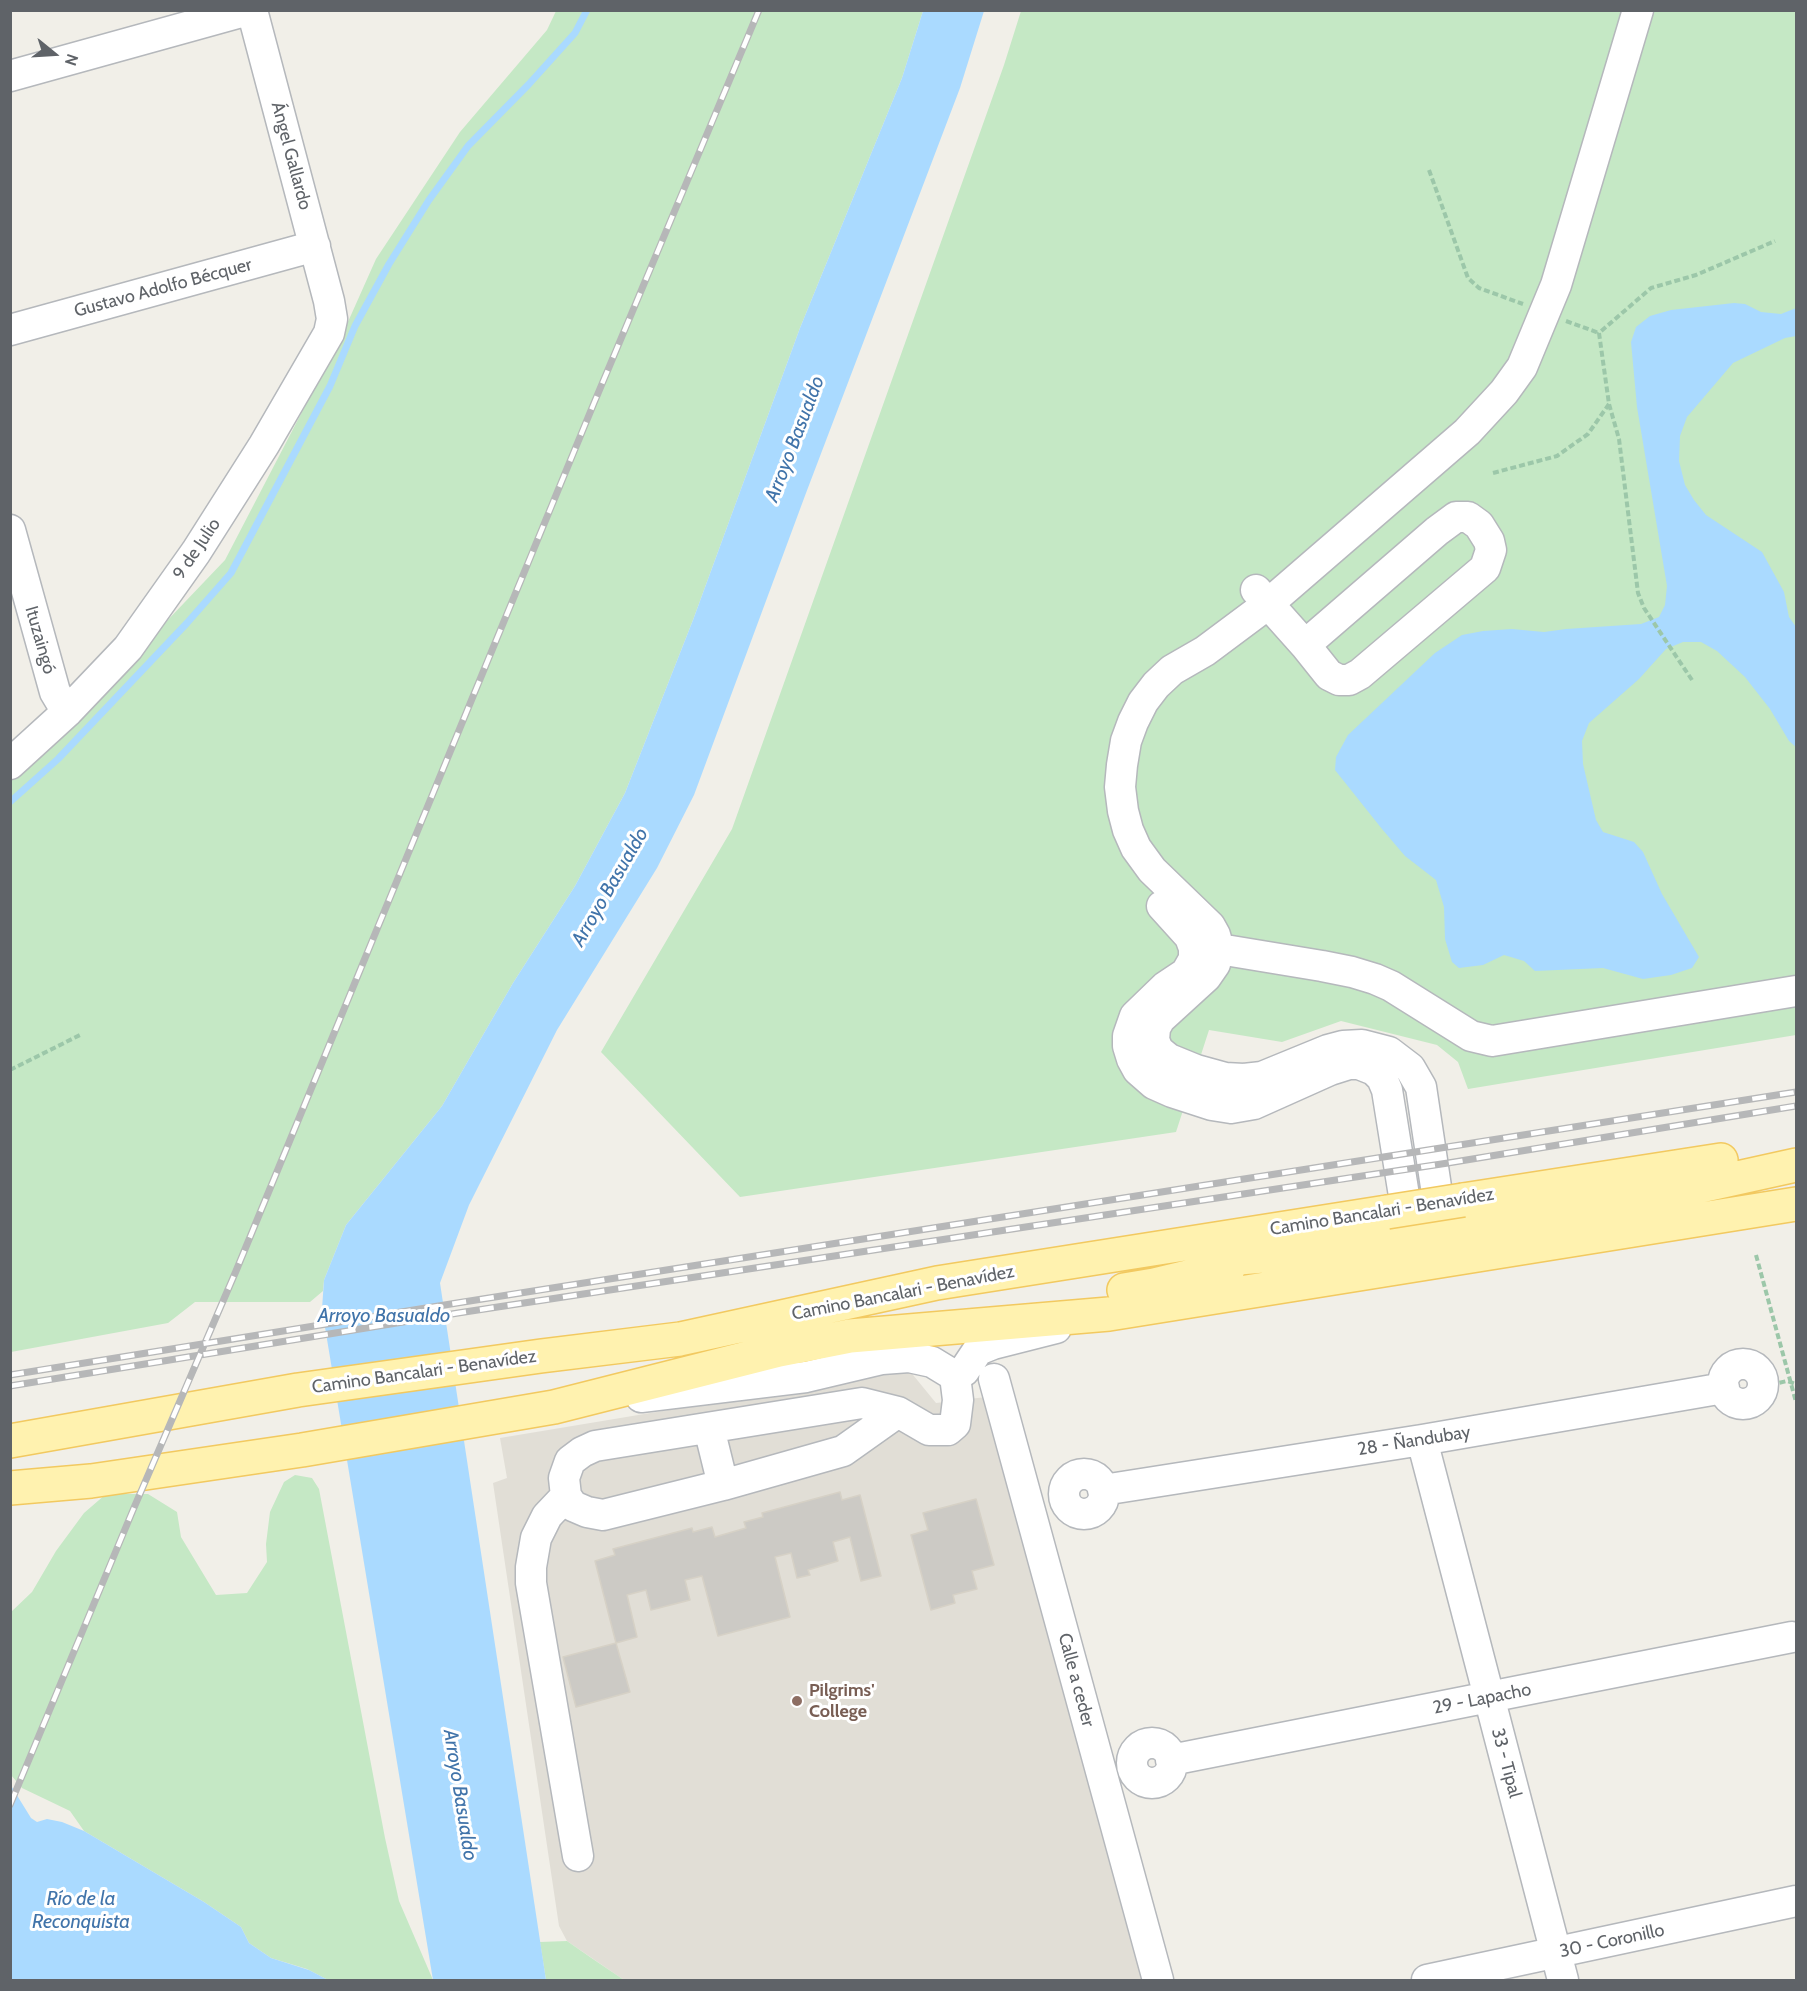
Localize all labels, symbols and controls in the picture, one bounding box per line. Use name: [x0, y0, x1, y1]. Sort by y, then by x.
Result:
north arrow: [24, 24, 84, 84]
text: N: [61, 51, 82, 68]
street label: Ángel Gallardo: [266, 100, 316, 212]
street label: Gustavo Adolfo Bécquer: [72, 254, 254, 322]
water label: Arroyo Basualdo: [760, 373, 830, 505]
street label: 9 de Julio: [169, 514, 225, 584]
street label: Ituzaingó: [20, 603, 60, 677]
water label: Arroyo Basualdo: [566, 824, 654, 950]
street label: Camino Bancalari - Benavídez: [1268, 1184, 1496, 1240]
street label: Camino Bancalari - Benavídez: [790, 1261, 1016, 1325]
water label: Arroyo Basualdo: [318, 1304, 450, 1328]
street label: Camino Bancalari - Benavídez: [310, 1346, 538, 1398]
street label: 28 - Ñandubay: [1356, 1421, 1472, 1461]
street label: Calle a ceder: [1053, 1631, 1099, 1729]
street label: 29 - Lapacho: [1431, 1679, 1533, 1719]
place label: Pilgrims' College: [809, 1680, 874, 1722]
marker: Pilgrims' College: [790, 1694, 804, 1708]
street label: 33 - Tipal: [1486, 1726, 1526, 1800]
water label: Arroyo Basualdo: [438, 1728, 482, 1862]
water label: Río de la Reconquista: [32, 1887, 130, 1934]
street label: 30 - Coronillo: [1558, 1919, 1666, 1963]

